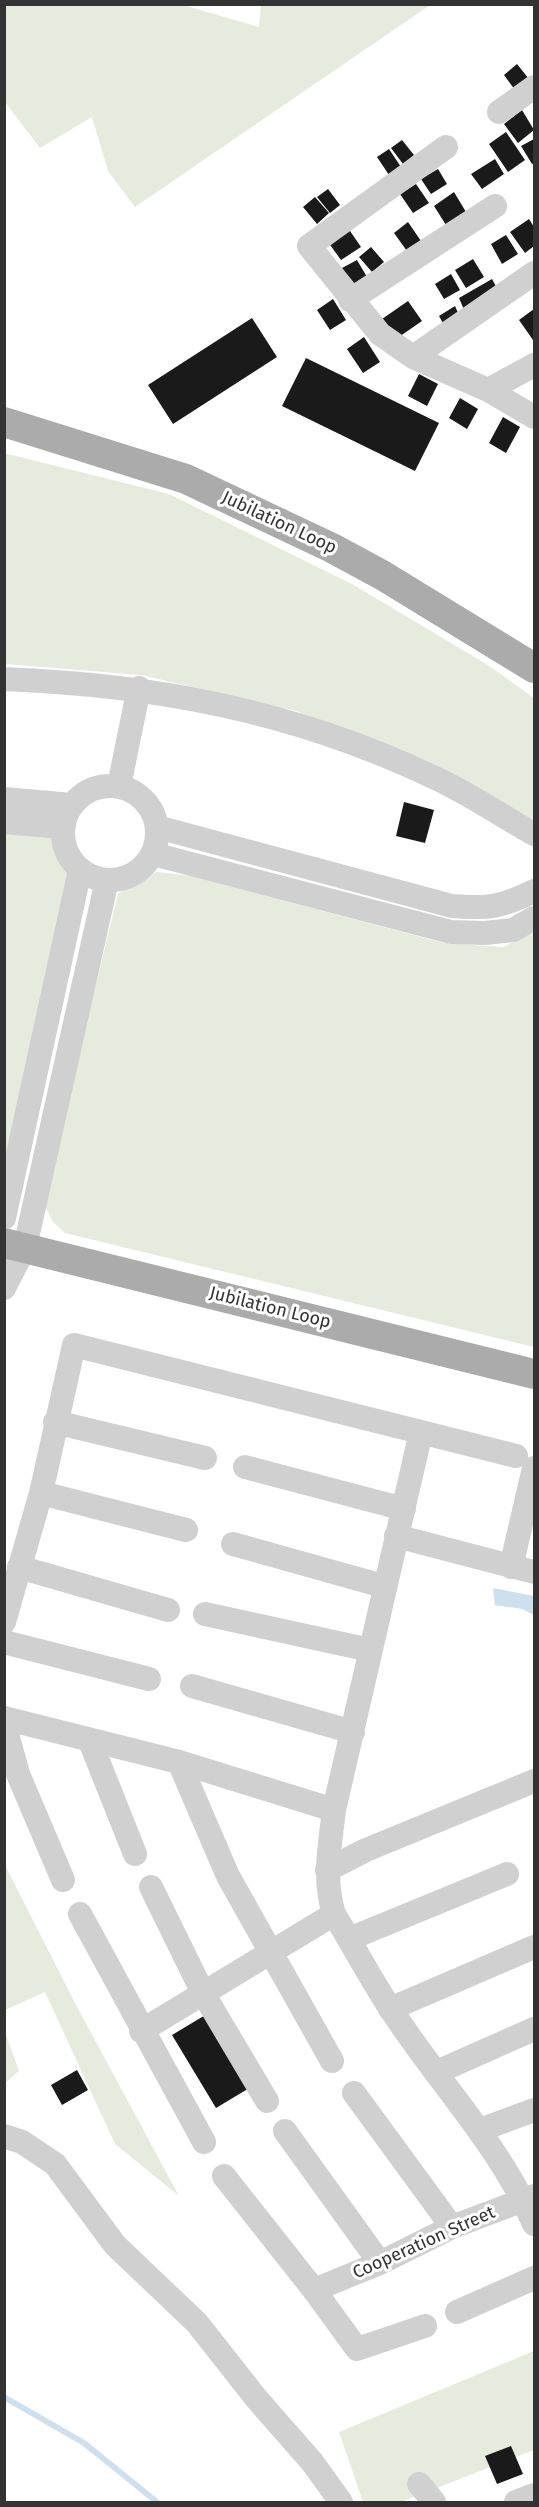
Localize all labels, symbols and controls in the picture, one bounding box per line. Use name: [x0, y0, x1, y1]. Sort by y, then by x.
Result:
street label: Jubilation Loop: [218, 487, 340, 559]
street label: Jubilation Loop: [207, 1282, 333, 1334]
street label: Cooperation Street: [349, 2202, 499, 2284]

